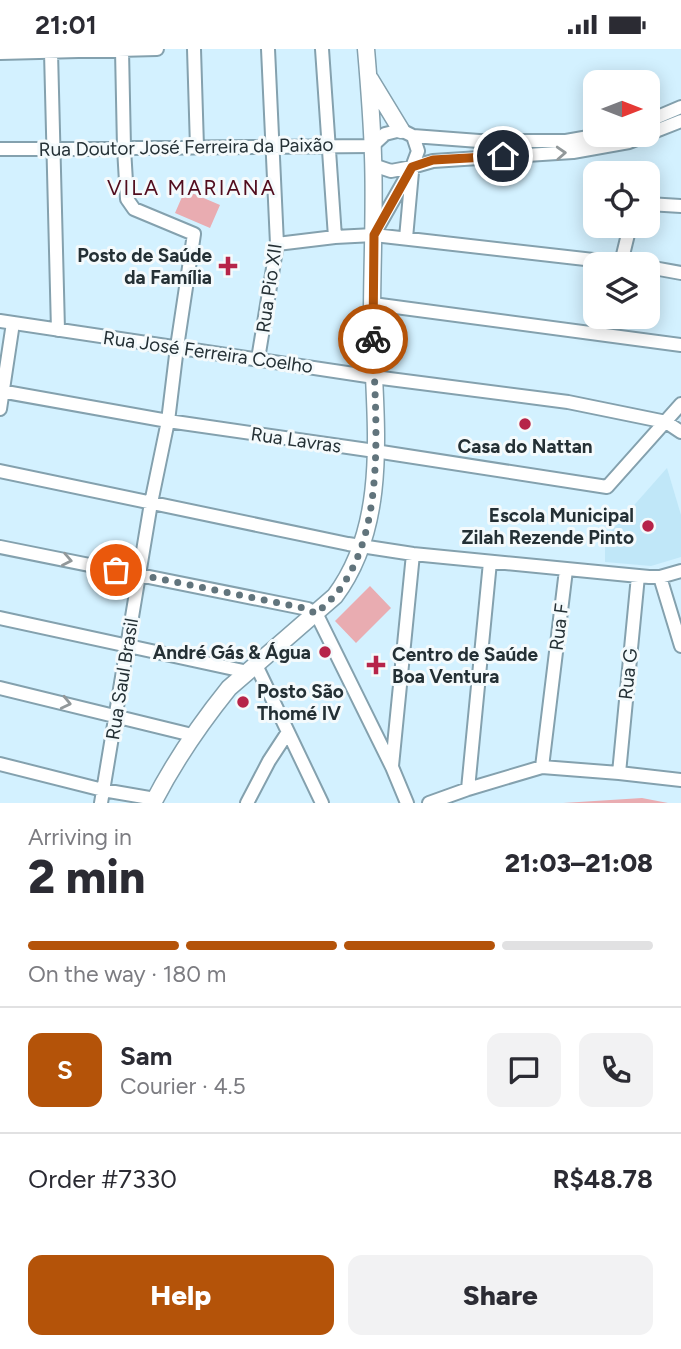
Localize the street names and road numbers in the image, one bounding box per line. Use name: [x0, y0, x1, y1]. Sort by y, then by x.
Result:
street label: Rua Doutor José Ferreira da Paixão: [38, 133, 334, 161]
street label: Rua Pio XII: [251, 242, 287, 334]
street label: Rua José Ferreira Coelho: [102, 326, 314, 378]
street label: Rua Lavras: [249, 422, 343, 458]
street label: Rua F: [545, 602, 573, 652]
street label: Rua Saul Brasil: [101, 617, 143, 741]
street label: Rua G: [614, 647, 642, 701]

